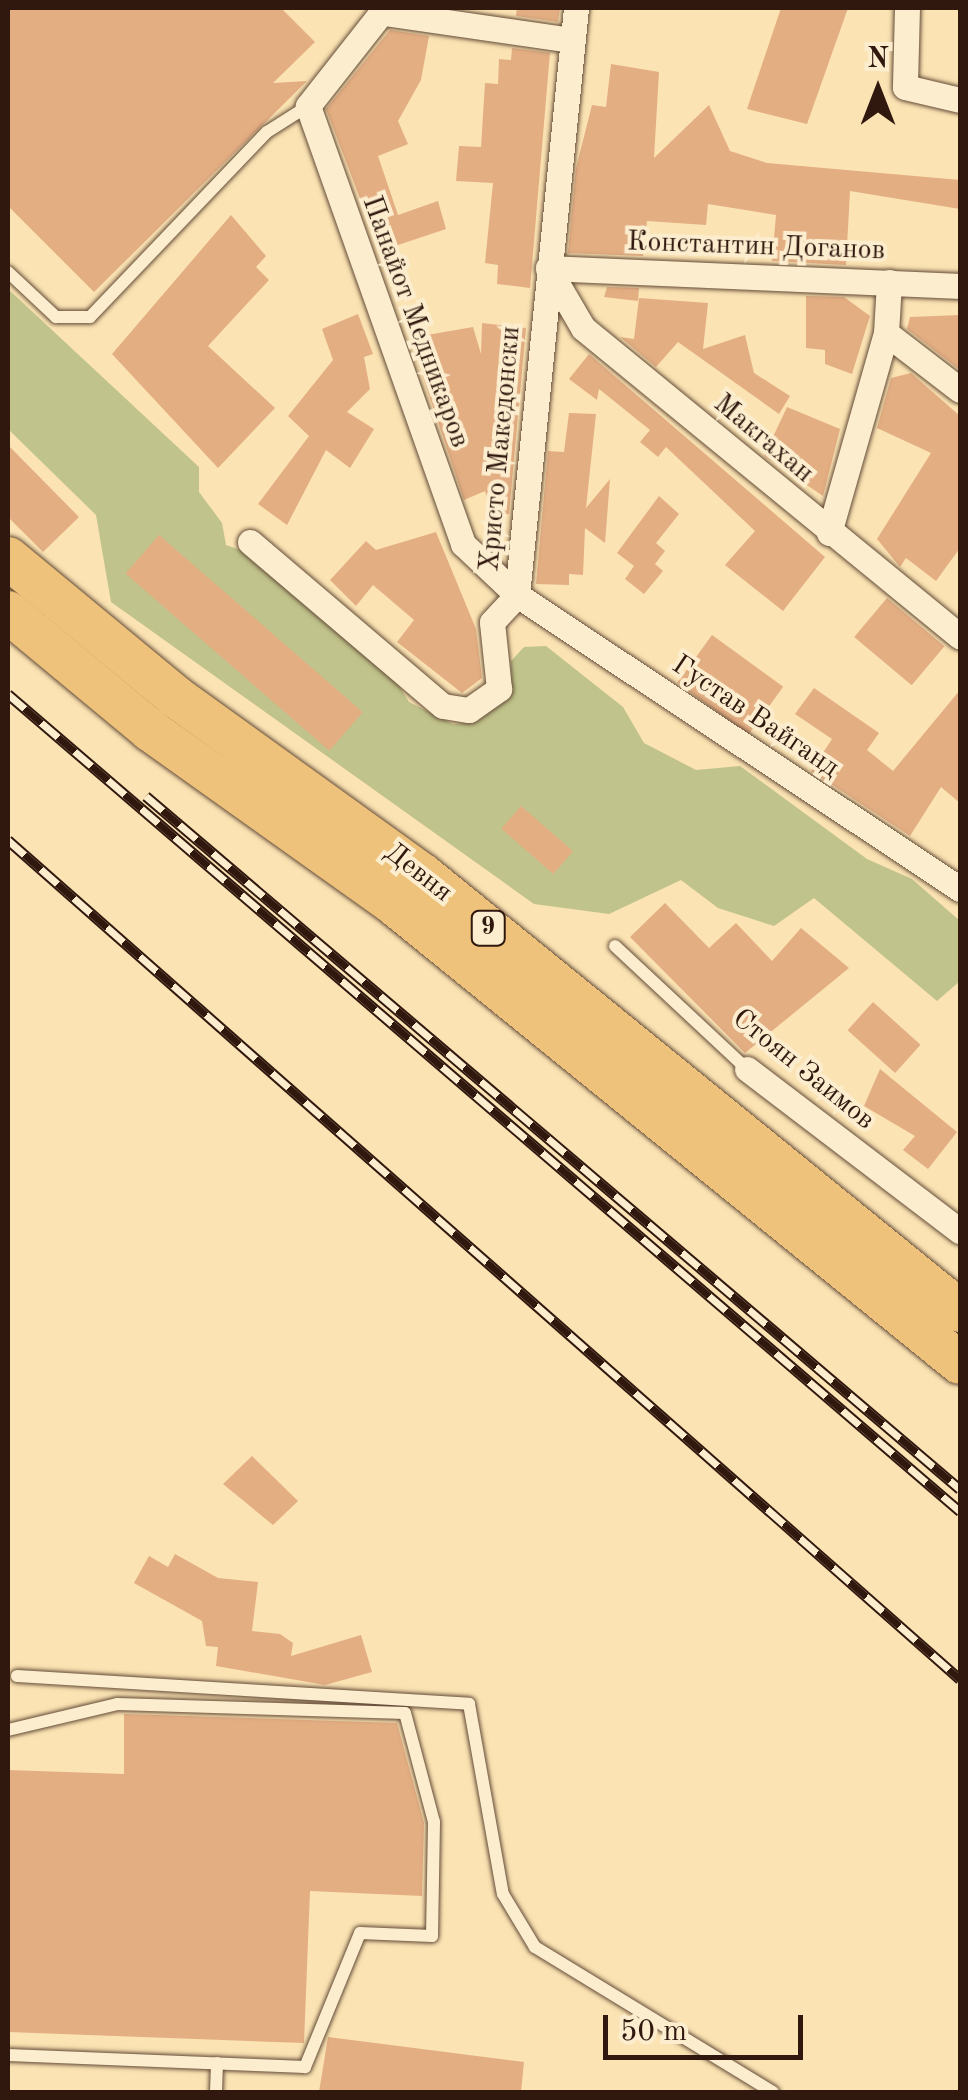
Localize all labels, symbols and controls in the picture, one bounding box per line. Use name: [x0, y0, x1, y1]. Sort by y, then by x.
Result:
north arrow: [828, 40, 928, 140]
text: N: [867, 46, 889, 74]
street label: Панайот Медникаров: [354, 192, 476, 452]
street label: Константин Доганов: [626, 226, 886, 268]
street label: Христо Македонски: [474, 325, 528, 573]
street label: Макгахан: [706, 387, 820, 491]
street label: Густав Вайганд: [665, 649, 845, 785]
street label: Девня: [377, 836, 459, 910]
road number: 9: [470, 908, 506, 948]
street label: Стоян Заимов: [725, 1002, 881, 1138]
scale bar: [608, 1995, 808, 2057]
text: 50 m: [620, 2017, 687, 2047]

